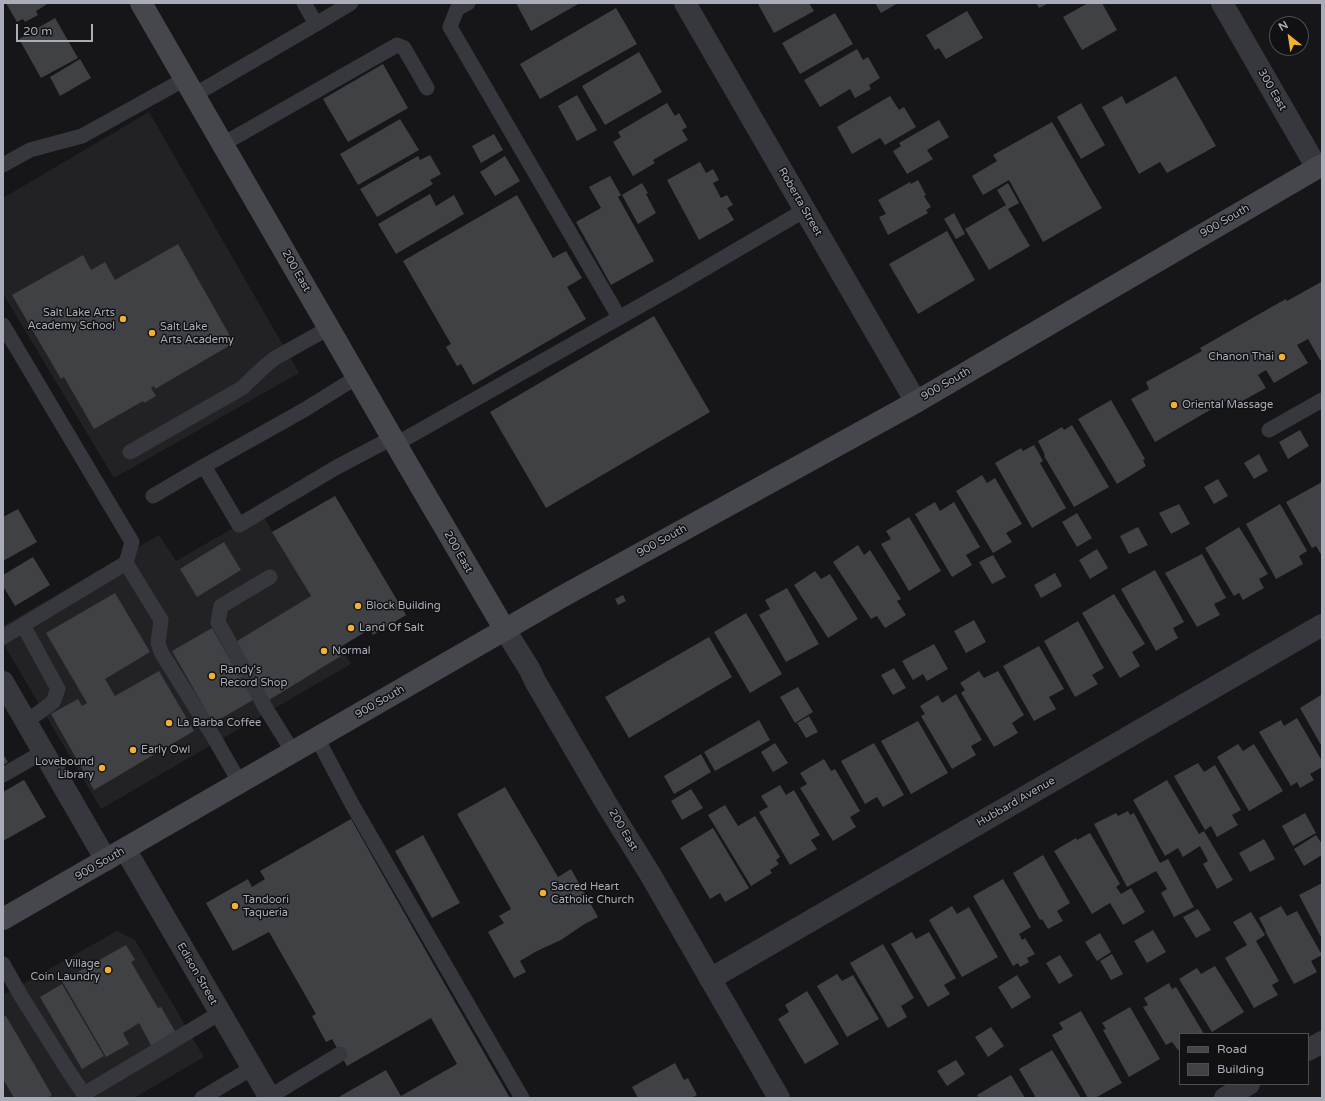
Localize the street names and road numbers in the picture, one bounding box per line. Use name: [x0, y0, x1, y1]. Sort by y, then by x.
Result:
street label: 300 East: [1255, 67, 1289, 113]
street label: Roberta Street: [775, 166, 825, 238]
street label: 900 South: [1198, 202, 1252, 240]
street label: 200 East: [279, 248, 313, 294]
street label: 900 South: [919, 365, 973, 403]
street label: 900 South: [635, 522, 689, 560]
street label: 200 East: [441, 529, 475, 575]
street label: 900 South: [353, 683, 407, 721]
street label: Hubbard Avenue: [975, 774, 1057, 830]
street label: 200 East: [605, 807, 641, 853]
street label: 900 South: [73, 845, 127, 883]
street label: Edison Street: [174, 941, 220, 1007]

